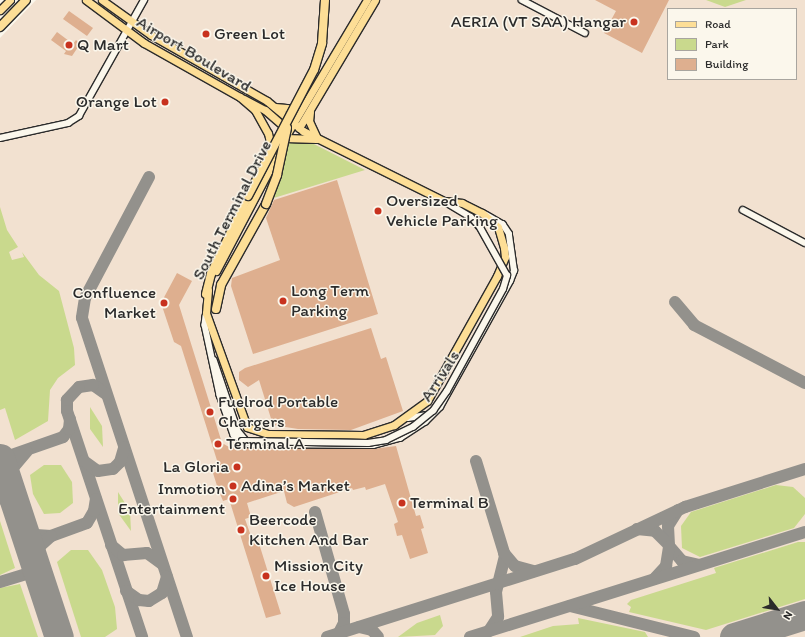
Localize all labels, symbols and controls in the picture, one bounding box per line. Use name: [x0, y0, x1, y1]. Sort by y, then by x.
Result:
legend: [667, 8, 797, 80]
street label: Airport Boulevard: [133, 12, 255, 96]
place label: AERIA (VT SAA) Hangar: [451, 12, 626, 32]
marker: AERIA (VT SAA) Hangar: [629, 17, 639, 27]
text: Road: [705, 17, 731, 31]
place label: Green Lot: [214, 24, 285, 44]
marker: Green Lot: [201, 29, 211, 39]
place label: Q Mart: [77, 35, 128, 55]
text: Park: [705, 37, 729, 51]
marker: Q Mart: [64, 40, 74, 50]
text: Building: [705, 57, 748, 71]
place label: Orange Lot: [76, 92, 157, 112]
marker: Orange Lot: [160, 97, 170, 107]
street label: South Terminal Drive: [188, 137, 276, 283]
place label: Oversized Vehicle Parking: [386, 191, 498, 231]
marker: Oversized Vehicle Parking: [373, 206, 383, 216]
place label: Long Term Parking: [291, 281, 367, 321]
place label: Confluence Market: [73, 283, 156, 323]
marker: Long Term Parking: [278, 296, 288, 306]
marker: Confluence Market: [159, 298, 169, 308]
street label: Arrivals: [416, 347, 464, 405]
place label: Fuelrod Portable Chargers: [218, 392, 338, 432]
marker: Fuelrod Portable Chargers: [205, 407, 215, 417]
place label: Terminal A: [226, 434, 305, 454]
marker: Terminal A: [213, 439, 223, 449]
place label: La Gloria: [163, 457, 229, 477]
marker: La Gloria: [232, 462, 242, 472]
place label: Adina’s Market: [241, 476, 350, 496]
place label: Inmotion Entertainment: [118, 479, 225, 519]
marker: Adina’s Market: [228, 481, 238, 491]
place label: Terminal B: [410, 493, 489, 513]
marker: Inmotion Entertainment: [228, 494, 238, 504]
marker: Terminal B: [397, 498, 407, 508]
place label: Beercode Kitchen And Bar: [249, 510, 369, 550]
marker: Beercode Kitchen And Bar: [236, 525, 246, 535]
place label: Mission City Ice House: [274, 556, 363, 596]
marker: Mission City Ice House: [261, 571, 271, 581]
north arrow: [757, 589, 797, 629]
text: N: [780, 609, 795, 622]

